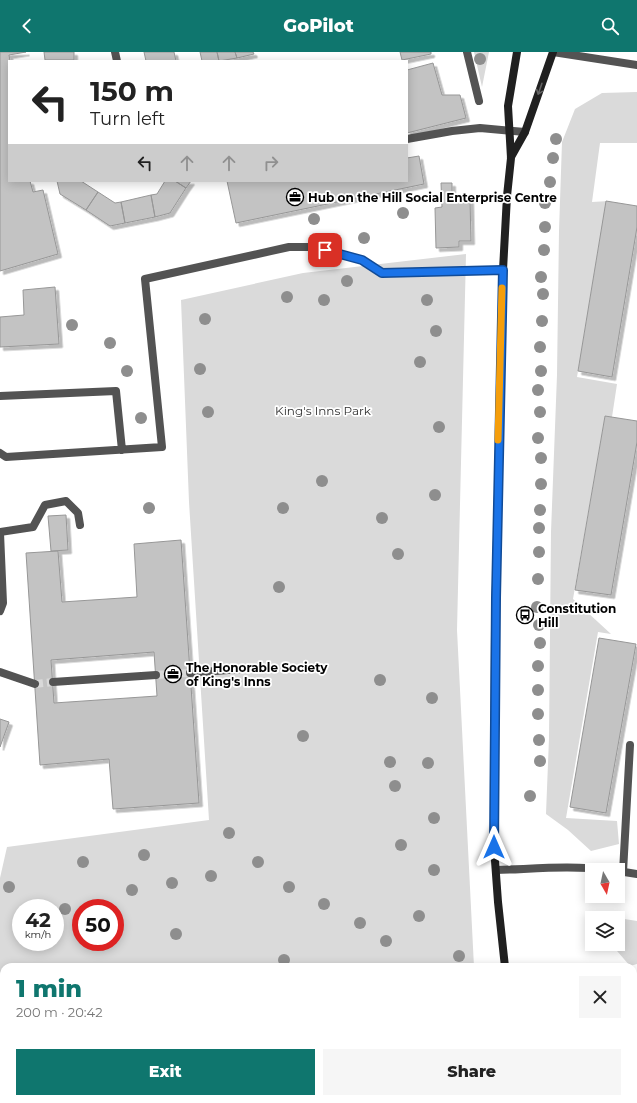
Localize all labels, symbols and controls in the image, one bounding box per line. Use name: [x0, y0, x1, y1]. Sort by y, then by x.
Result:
icon: back: [16, 15, 38, 37]
text: GoPilot: [283, 15, 354, 37]
icon: search: [599, 15, 621, 37]
text: 150 m: [90, 74, 174, 108]
icon: left: [24, 76, 76, 128]
one-way arrow: [536, 82, 543, 95]
text: Turn left: [90, 108, 165, 130]
icon: left: [134, 152, 156, 174]
icon: ahead: [176, 152, 198, 174]
icon: ahead: [218, 152, 240, 174]
icon: right: [260, 152, 282, 174]
office icon: Hub on the Hill Social Enterprise Centre: [285, 187, 305, 207]
place label: Hub on the Hill Social Enterprise Centre: [308, 190, 557, 205]
pin: [308, 233, 342, 267]
icon: arrive: [314, 239, 336, 261]
park label: King's Inns Park: [275, 403, 372, 418]
place label: Constitution Hill: [538, 601, 616, 630]
bus stop icon: Constitution Hill: [515, 605, 535, 625]
place label: The Honorable Society of King's Inns: [186, 660, 328, 689]
office icon: The Honorable Society of King's Inns: [163, 664, 183, 684]
position arrow: [473, 826, 515, 868]
north arrow: [585, 863, 625, 903]
map controls: [585, 863, 625, 951]
speed limit sign: 50: [72, 899, 124, 951]
text: 42: [25, 908, 51, 932]
button: layers: [585, 911, 625, 951]
text: km/h: [25, 928, 51, 941]
text: 1 min: [16, 974, 82, 1003]
button: close: [579, 976, 621, 1018]
text: 200 m · 20:42: [16, 1004, 103, 1020]
button: Exit: [16, 1049, 315, 1095]
button: Share: [323, 1049, 621, 1095]

